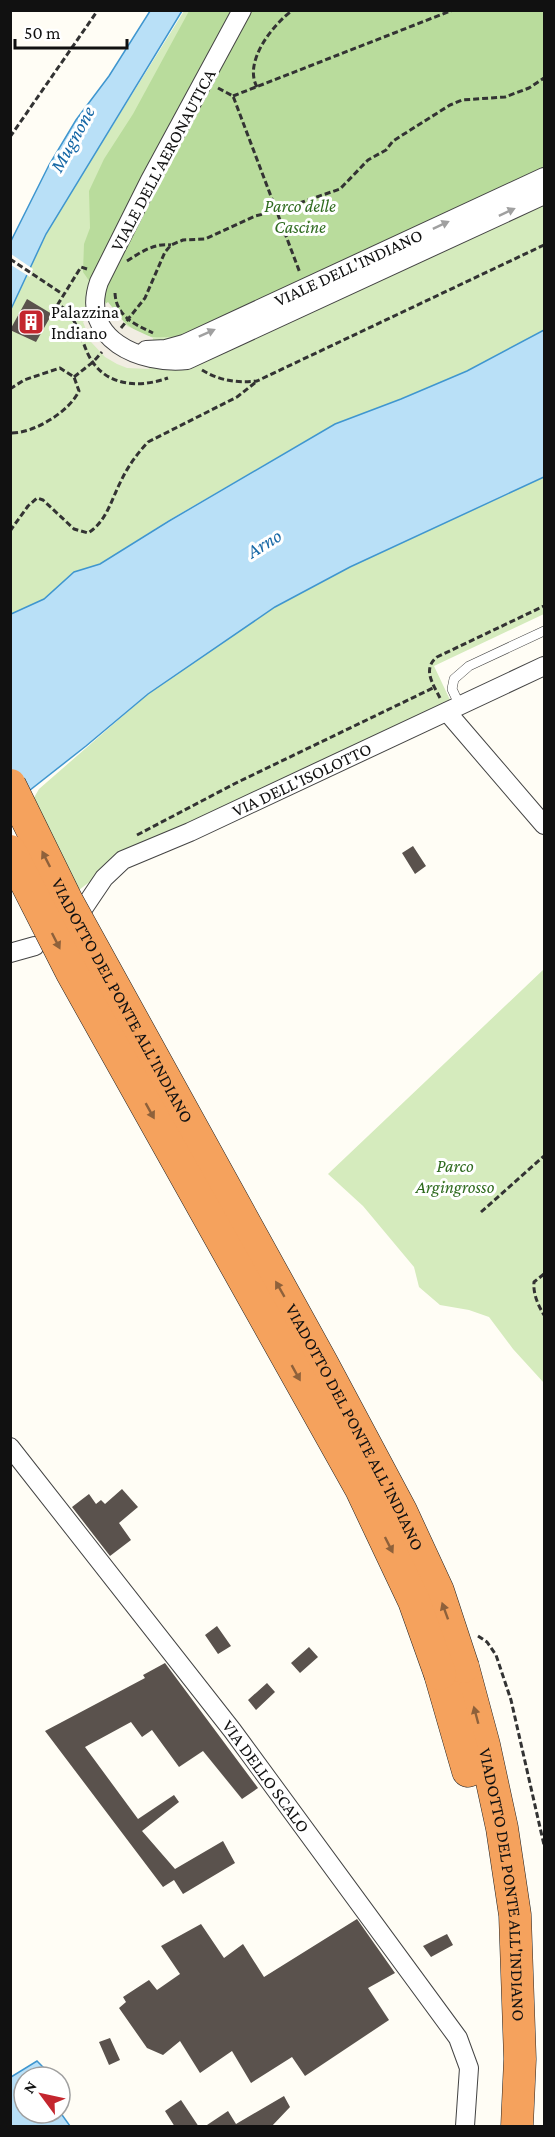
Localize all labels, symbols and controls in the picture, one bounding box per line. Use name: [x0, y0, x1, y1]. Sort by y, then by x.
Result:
scale bar: [15, 12, 128, 50]
text: 50 m: [24, 23, 61, 43]
street label: VIALE DELL'AERONAUTICA: [106, 65, 220, 254]
water label: Mugnone: [44, 102, 100, 177]
park label: Parco delle Cascine: [264, 196, 336, 237]
one-way arrow: [499, 208, 516, 217]
one-way arrow: [432, 220, 449, 229]
street label: VIALE DELL'INDIANO: [271, 225, 426, 311]
place label: Palazzina Indiano: [51, 302, 119, 343]
building icon: Palazzina Indiano: [16, 307, 46, 337]
one-way arrow: [198, 329, 215, 338]
water label: Arno: [242, 524, 285, 563]
street label: VIA DELL'ISOLOTTO: [229, 738, 375, 821]
one-way arrow: [41, 851, 51, 868]
street label: VIADOTTO DEL PONTE ALL'INDIANO: [47, 875, 197, 1126]
one-way arrow: [50, 932, 60, 950]
one-way arrow: [145, 1103, 155, 1120]
park label: Parco Argingrosso: [415, 1156, 495, 1197]
one-way arrow: [275, 1280, 285, 1297]
street label: VIADOTTO DEL PONTE ALL'INDIANO: [281, 1300, 428, 1554]
one-way arrow: [291, 1365, 302, 1381]
one-way arrow: [383, 1536, 393, 1554]
one-way arrow: [440, 1602, 450, 1620]
one-way arrow: [470, 1706, 480, 1724]
street label: VIA DELLO SCALO: [218, 1716, 314, 1836]
street label: VIADOTTO DEL PONTE ALL'INDIANO: [475, 1746, 529, 2022]
north arrow: [12, 2065, 72, 2125]
text: N: [20, 2078, 40, 2096]

